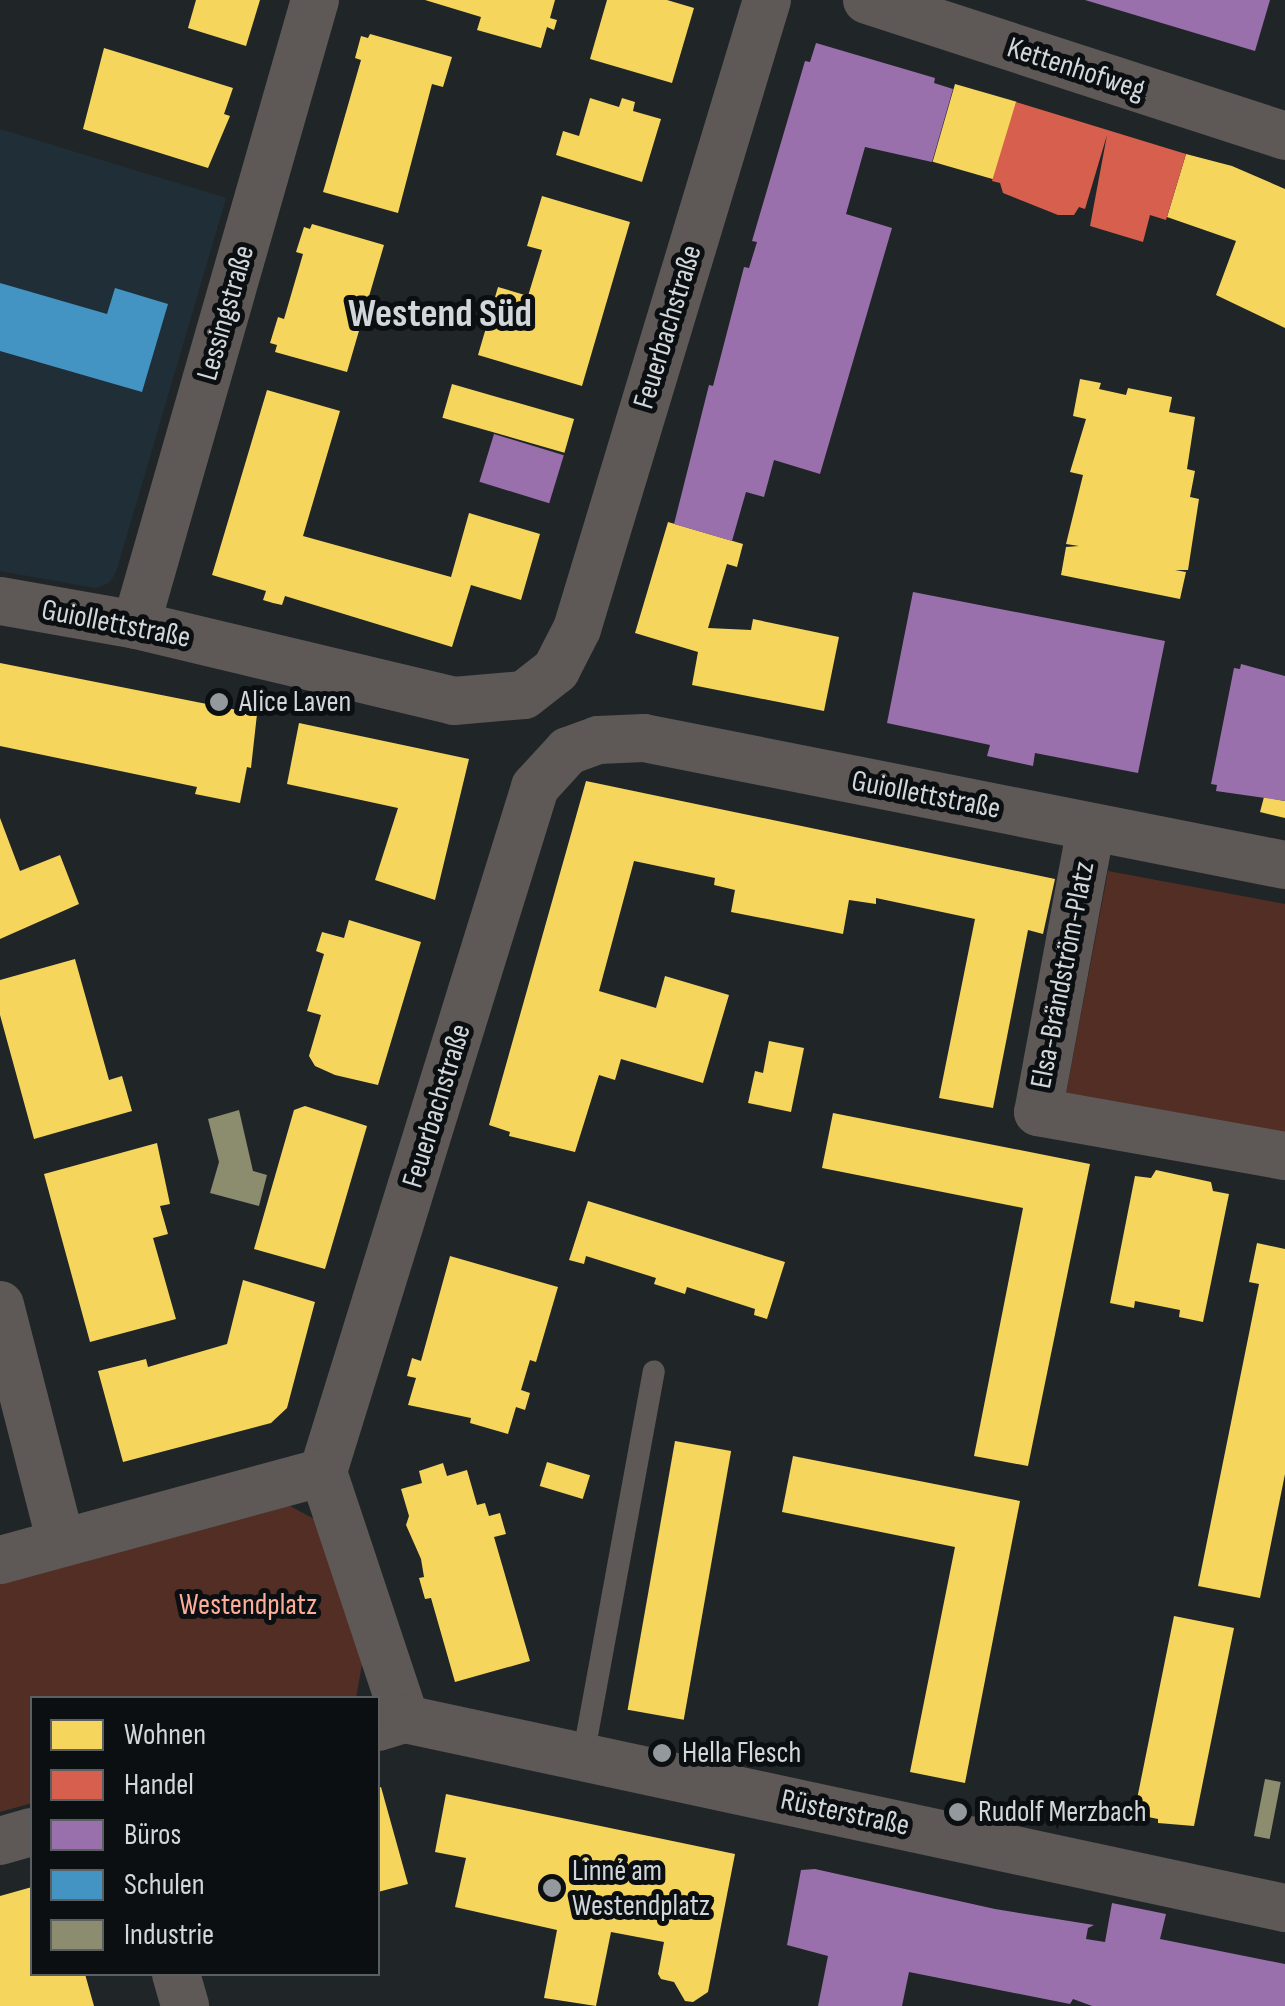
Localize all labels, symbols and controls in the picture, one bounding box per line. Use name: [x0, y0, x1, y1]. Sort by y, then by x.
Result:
street label: Kettenhofweg: [1003, 30, 1149, 108]
street label: Lessingstraße: [190, 241, 262, 385]
street label: Feuerbachstraße: [626, 241, 710, 413]
district label: Westend Süd: [348, 290, 532, 338]
street label: Guiollettstraße: [38, 592, 194, 656]
place label: Alice Laven: [239, 684, 351, 720]
marker: Alice Laven: [208, 691, 230, 713]
street label: Guiollettstraße: [848, 763, 1004, 827]
street label: Elsa-Brändström-Platz: [1023, 859, 1103, 1091]
street label: Feuerbachstraße: [395, 1020, 479, 1192]
park label: Westendplatz: [179, 1587, 317, 1623]
legend: [30, 1696, 380, 1976]
text: Wohnen: [124, 1717, 206, 1753]
place label: Hella Flesch: [682, 1735, 801, 1771]
marker: Hella Flesch: [651, 1742, 673, 1764]
text: Handel: [124, 1767, 194, 1803]
street label: Rüsterstraße: [777, 1782, 913, 1844]
place label: Rudolf Merzbach: [978, 1794, 1146, 1830]
marker: Rudolf Merzbach: [947, 1801, 969, 1823]
text: Büros: [124, 1817, 181, 1853]
place label: Linné am Westendplatz: [572, 1853, 710, 1924]
text: Schulen: [124, 1867, 205, 1903]
marker: Linné am Westendplatz: [541, 1877, 563, 1899]
text: Industrie: [124, 1917, 214, 1953]

